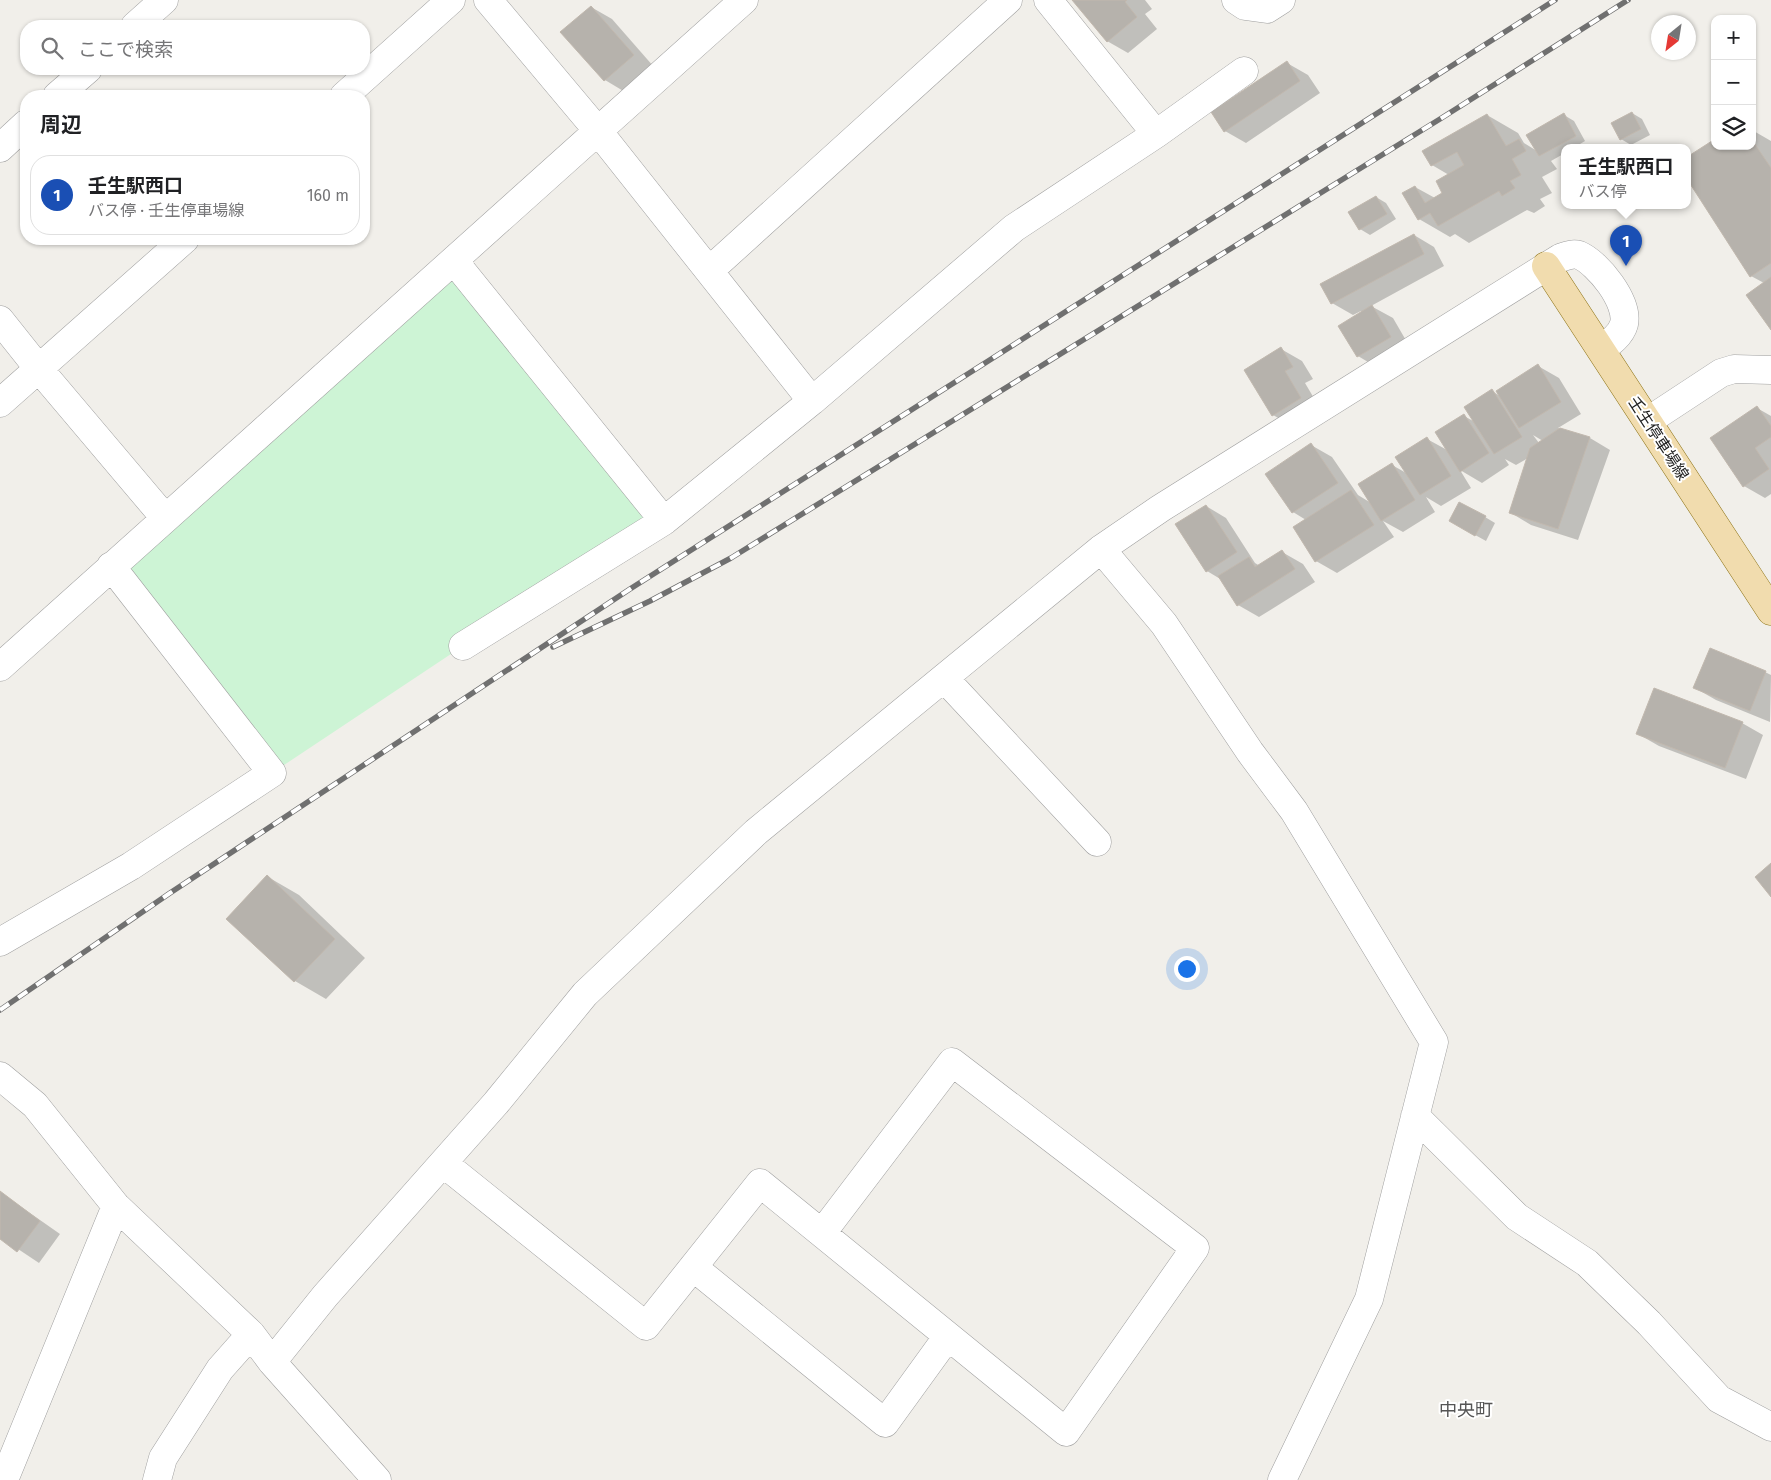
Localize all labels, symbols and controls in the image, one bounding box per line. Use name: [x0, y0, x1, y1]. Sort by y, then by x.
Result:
north arrow: [1651, 15, 1696, 60]
map controls: [1711, 15, 1756, 150]
button: +: [1711, 15, 1756, 60]
search box: [20, 20, 370, 75]
icon: search: [38, 34, 66, 62]
text: ここで検索: [78, 38, 173, 61]
button: −: [1711, 60, 1756, 105]
button: layers: [1711, 105, 1756, 150]
text: 周辺: [40, 112, 82, 138]
popup: [1561, 144, 1691, 209]
text: 壬生駅西口: [1578, 155, 1674, 178]
text: 壬生駅西口: [88, 174, 183, 197]
text: バス停: [1578, 182, 1627, 201]
text: 1: [53, 186, 61, 205]
text: 160 m: [307, 186, 349, 205]
text: バス停 · 壬生停車場線: [88, 201, 244, 220]
pin: 1: [1610, 225, 1642, 266]
street label: 壬生停車場線: [1624, 393, 1693, 484]
your location: [1174, 956, 1200, 982]
district label: 中央町: [1439, 1399, 1493, 1421]

